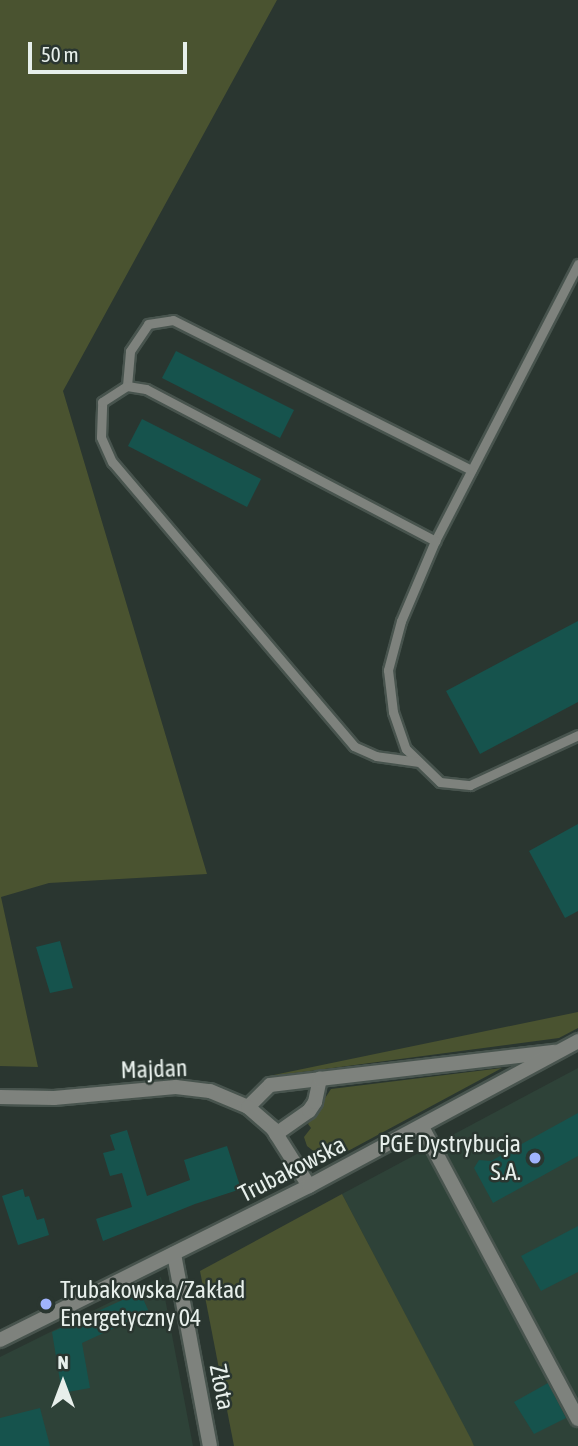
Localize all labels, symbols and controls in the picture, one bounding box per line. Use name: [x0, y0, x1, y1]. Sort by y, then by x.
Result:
scale bar: [32, 28, 191, 72]
text: 50 m: [41, 42, 79, 66]
street label: Majdan: [120, 1053, 188, 1085]
street label: Trubakowska: [234, 1130, 350, 1208]
place label: PGE Dystrybucja S.A.: [379, 1130, 521, 1186]
marker: PGE Dystrybucja S.A.: [527, 1150, 543, 1166]
place label: Trubakowska/Zakład Energetyczny 04: [60, 1276, 245, 1332]
marker: Trubakowska/Zakład Energetyczny 04: [38, 1296, 54, 1312]
north arrow: [28, 1348, 98, 1418]
text: N: [57, 1351, 69, 1373]
street label: Złota: [203, 1362, 241, 1412]

